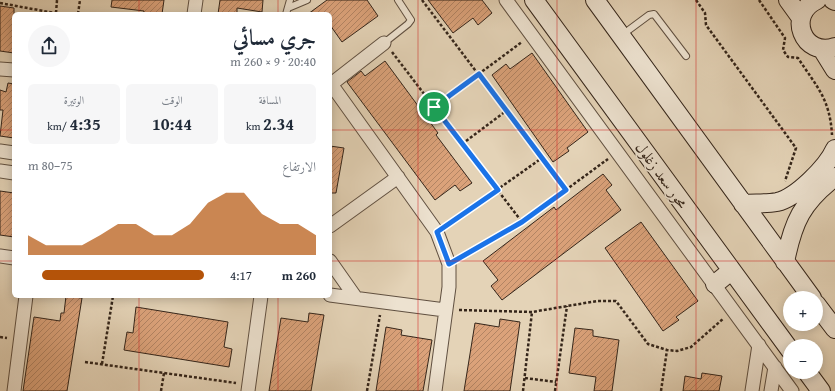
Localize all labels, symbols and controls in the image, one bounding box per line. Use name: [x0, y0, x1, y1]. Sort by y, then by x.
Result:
text: جري مسائي: [233, 21, 316, 53]
button: share: [28, 25, 70, 67]
text: 20:40 · 9 × 260 m: [230, 52, 316, 71]
pin: [417, 90, 451, 124]
text: الوتيرة: [64, 92, 84, 108]
text: الوقت: [161, 92, 183, 108]
text: المسافة: [259, 92, 281, 108]
icon: arrive: [423, 96, 445, 118]
text: 4:35: [69, 111, 101, 136]
text: 10:44: [152, 111, 192, 136]
text: 2.34: [263, 111, 294, 136]
text: /km: [47, 118, 69, 134]
text: km: [246, 118, 263, 134]
street label: محور سعد زغلول: [631, 138, 693, 212]
text: 75–80 m: [28, 156, 73, 175]
text: الارتفاع: [282, 157, 316, 176]
text: 4:17: [230, 266, 252, 285]
text: 260 m: [282, 266, 316, 285]
map controls: [783, 291, 823, 379]
button: +: [783, 291, 823, 331]
button: −: [783, 339, 823, 379]

